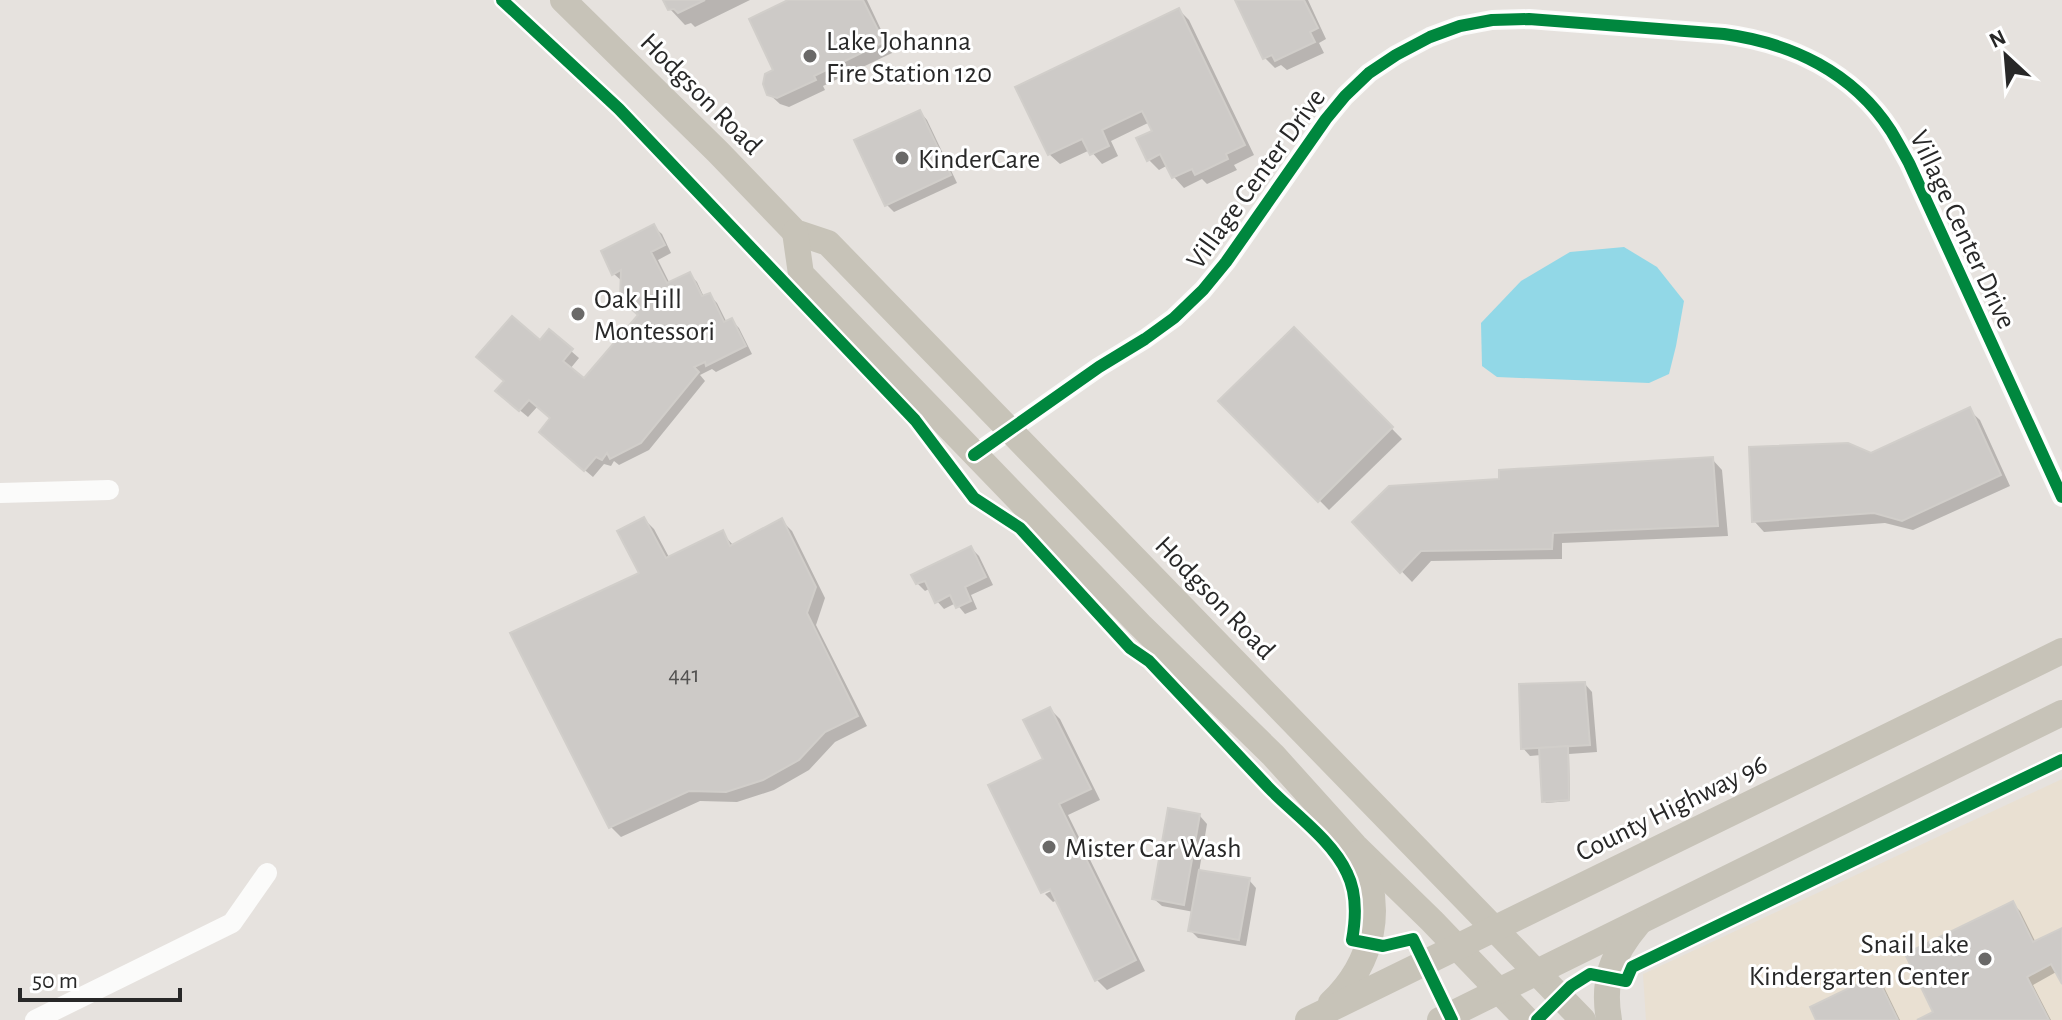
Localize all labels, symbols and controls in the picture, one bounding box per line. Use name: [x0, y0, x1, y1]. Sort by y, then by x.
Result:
north arrow: [1966, 16, 2046, 96]
text: N: [1986, 26, 2009, 52]
street label: Hodgson Road: [634, 28, 767, 161]
place label: Lake Johanna Fire Station 120: [826, 28, 992, 88]
marker: Lake Johanna Fire Station 120: [801, 47, 819, 65]
street label: Village Center Drive: [1182, 84, 1331, 274]
street label: Village Center Drive: [1904, 126, 2020, 333]
place label: KinderCare: [918, 146, 1040, 174]
marker: KinderCare: [893, 149, 911, 167]
place label: Oak Hill Montessori: [594, 286, 715, 346]
marker: Oak Hill Montessori: [569, 305, 587, 323]
street label: Hodgson Road: [1149, 531, 1280, 665]
house number: 441: [668, 663, 700, 687]
street label: County Highway 96: [1572, 750, 1772, 867]
place label: Mister Car Wash: [1065, 835, 1242, 863]
marker: Mister Car Wash: [1040, 838, 1058, 856]
place label: Snail Lake Kindergarten Center: [1749, 931, 1969, 991]
marker: Snail Lake Kindergarten Center: [1976, 950, 1994, 968]
scale bar: [20, 952, 180, 1002]
text: 50 m: [32, 969, 78, 993]

